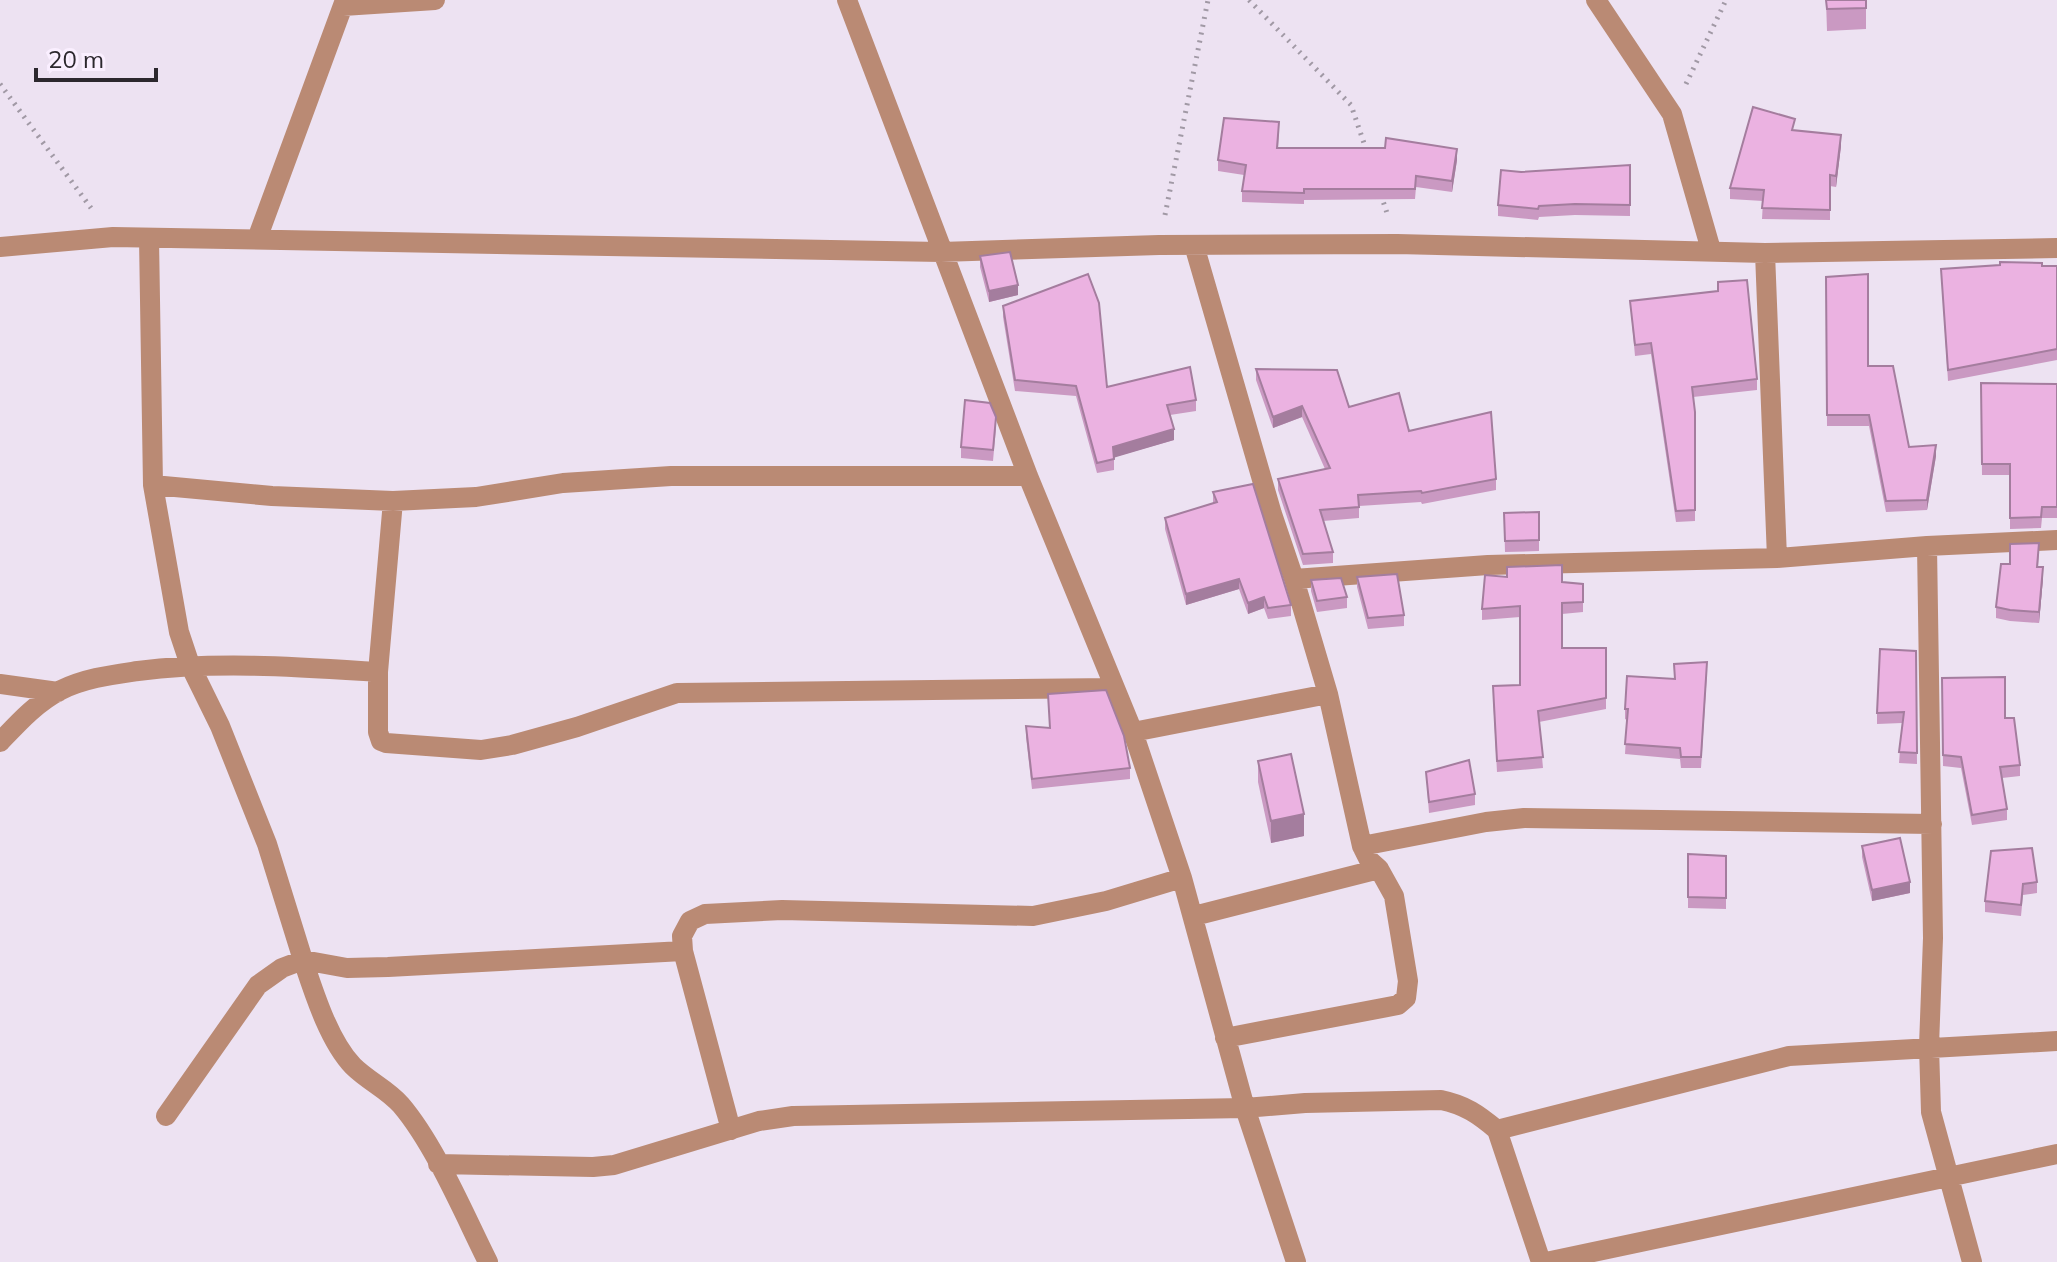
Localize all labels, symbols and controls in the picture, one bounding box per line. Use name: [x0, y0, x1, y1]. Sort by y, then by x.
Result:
scale bar: [36, 32, 156, 82]
text: 20 m: [48, 44, 104, 74]

